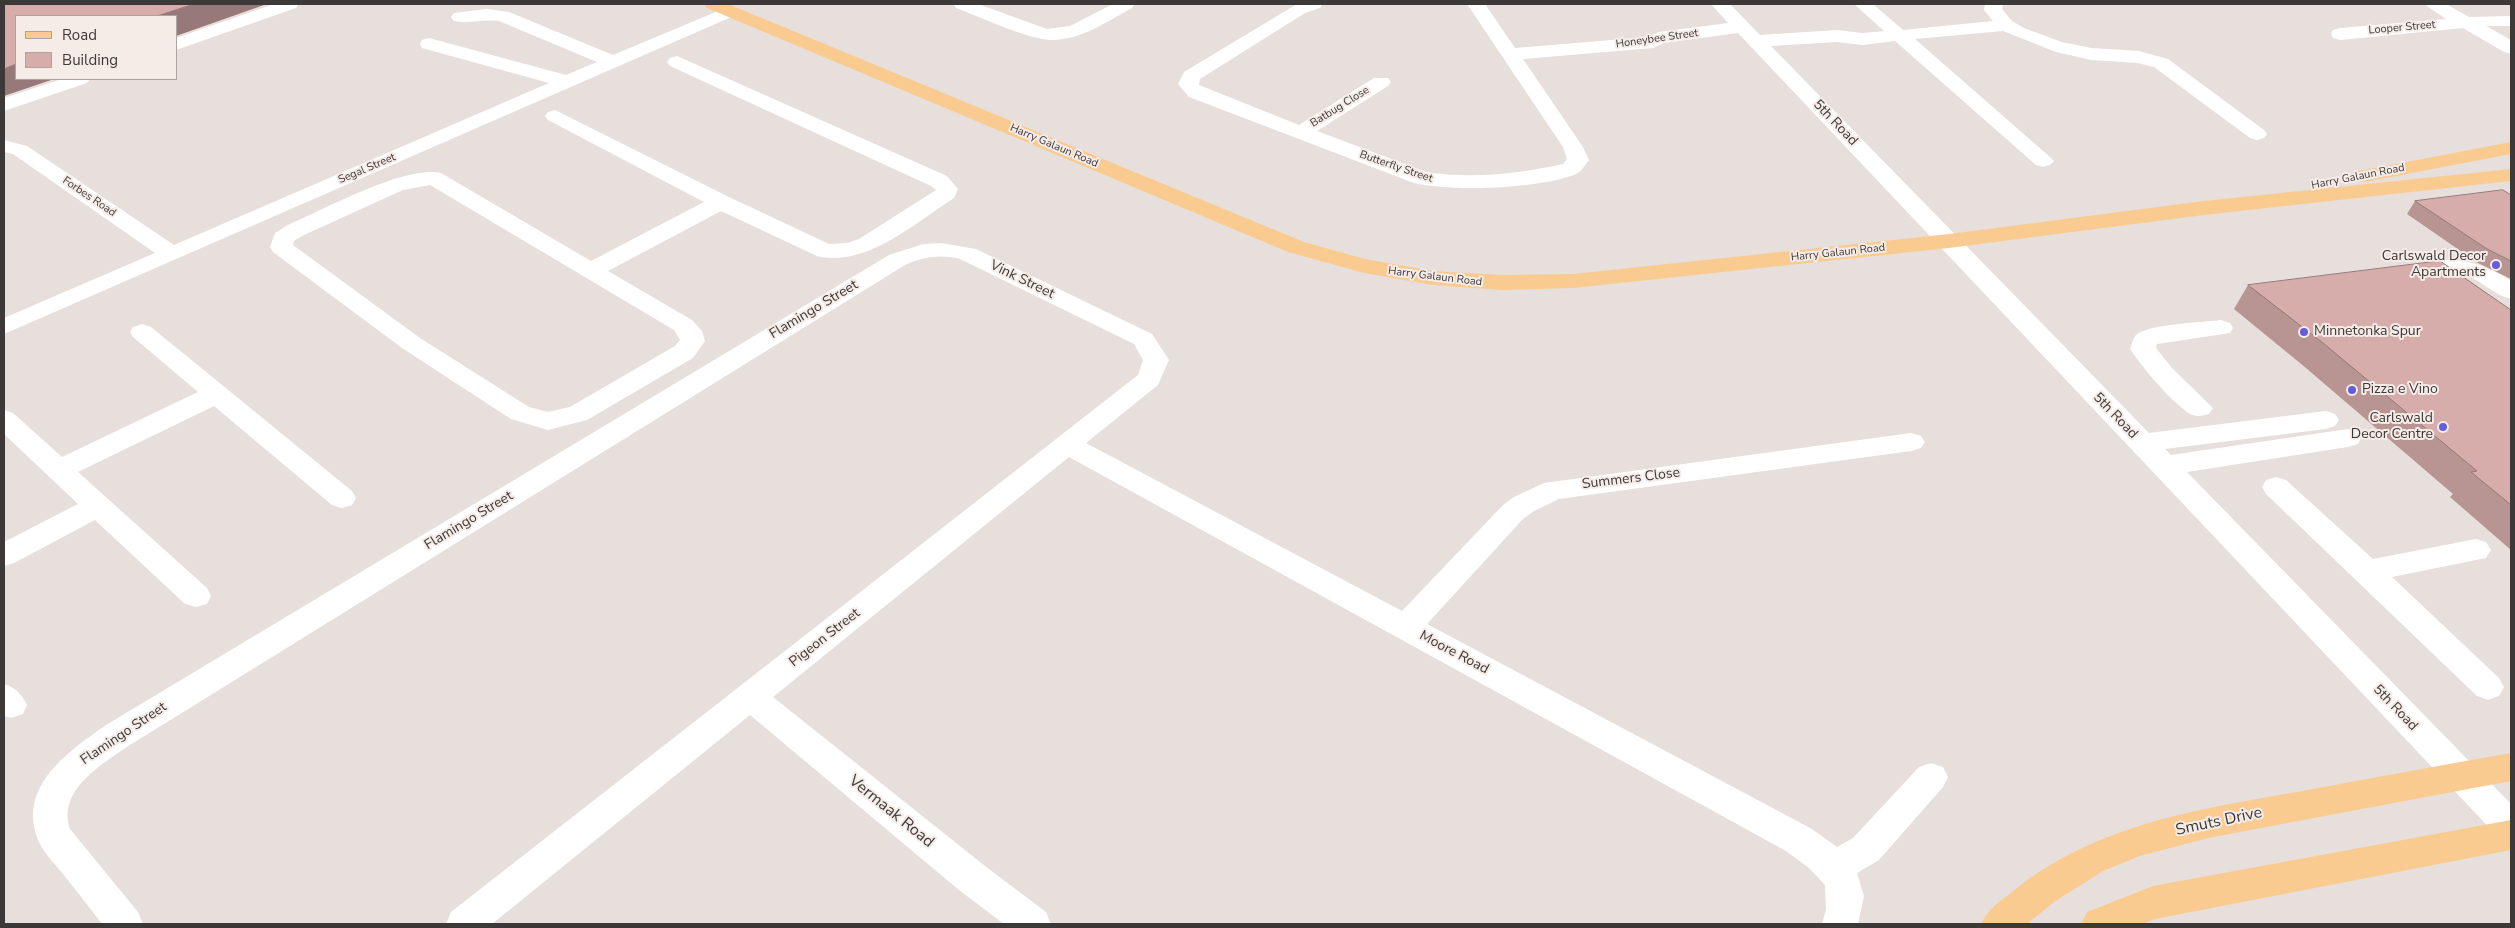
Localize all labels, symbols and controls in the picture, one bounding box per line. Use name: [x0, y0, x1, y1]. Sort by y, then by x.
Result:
legend: [15, 15, 178, 80]
street label: Looper Street: [2368, 18, 2436, 38]
text: Road: [62, 25, 97, 45]
street label: Honeybee Street: [1615, 27, 1699, 51]
text: Building: [62, 50, 118, 70]
street label: Batbug Close: [1308, 84, 1372, 130]
street label: 5th Road: [1809, 97, 1861, 149]
street label: Harry Galaun Road: [1008, 121, 1100, 171]
street label: Butterfly Street: [1358, 148, 1434, 186]
street label: Segal Street: [336, 151, 398, 187]
street label: Harry Galaun Road: [2310, 161, 2406, 193]
street label: Forbes Road: [60, 174, 118, 220]
street label: Harry Galaun Road: [1790, 241, 1886, 265]
place label: Carlswald Decor Apartments: [2382, 249, 2486, 282]
street label: Vink Street: [987, 257, 1057, 303]
marker: Carlswald Decor Apartments: [2490, 259, 2502, 271]
street label: Harry Galaun Road: [1387, 265, 1483, 289]
street label: Flamingo Street: [767, 277, 861, 343]
place label: Minnetonka Spur: [2314, 324, 2421, 340]
marker: Minnetonka Spur: [2298, 326, 2310, 338]
place label: Pizza e Vino: [2362, 382, 2438, 398]
marker: Pizza e Vino: [2346, 384, 2358, 396]
street label: 5th Road: [2089, 390, 2141, 442]
place label: Carlswald Decor Centre: [2351, 411, 2433, 444]
marker: Carlswald Decor Centre: [2437, 421, 2449, 433]
street label: Summers Close: [1581, 465, 1681, 493]
street label: Flamingo Street: [422, 488, 516, 554]
street label: Pigeon Street: [786, 605, 864, 671]
street label: Moore Road: [1416, 628, 1492, 678]
street label: 5th Road: [2369, 682, 2421, 734]
street label: Flamingo Street: [78, 699, 170, 769]
street label: Vermaak Road: [844, 772, 938, 852]
street label: Smuts Drive: [2174, 803, 2264, 841]

